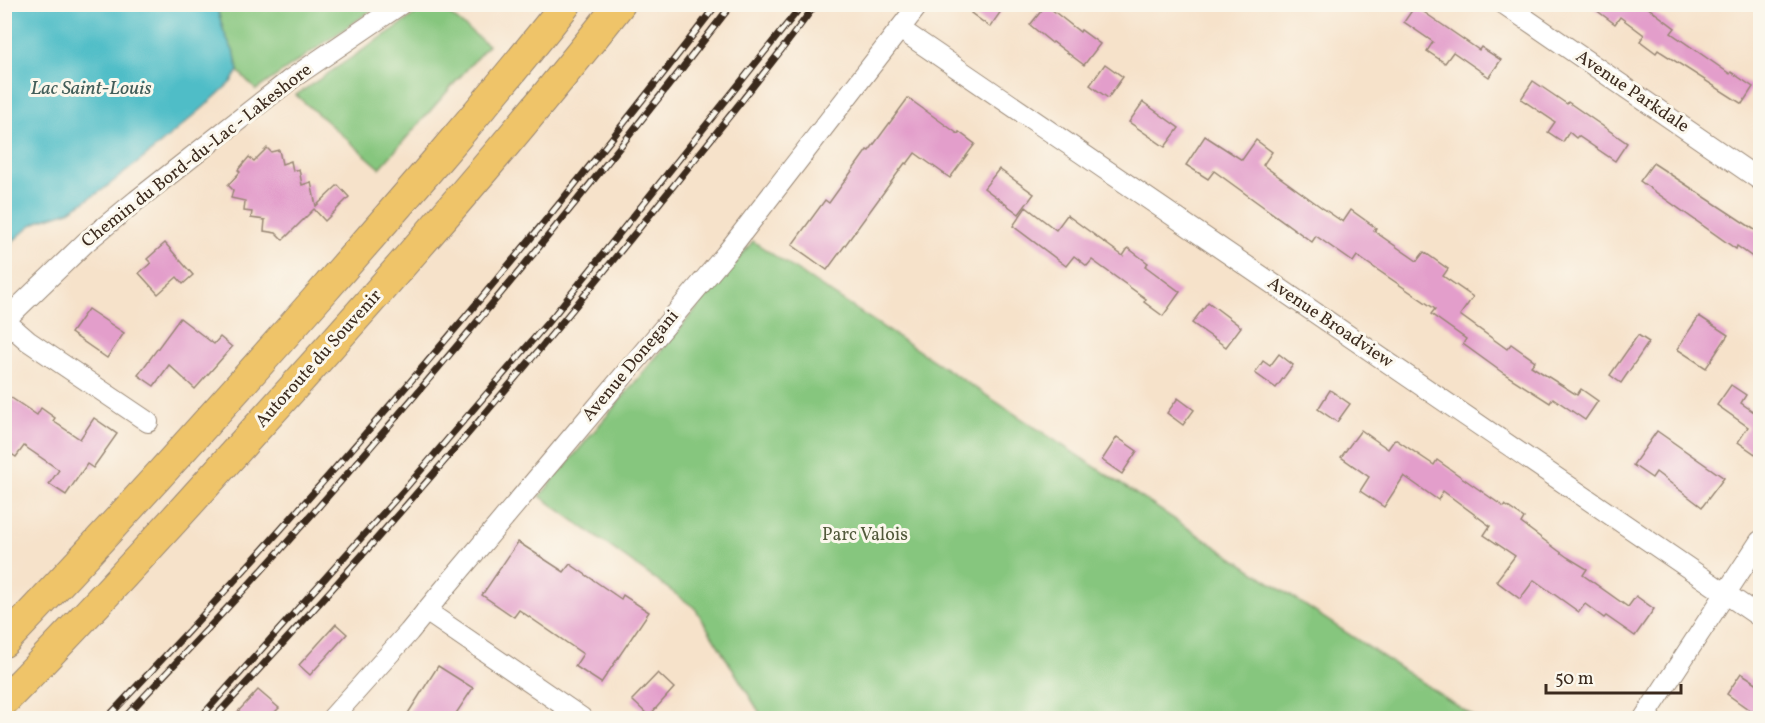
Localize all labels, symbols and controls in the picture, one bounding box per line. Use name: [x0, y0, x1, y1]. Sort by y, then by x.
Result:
street label: Avenue Parkdale: [1570, 45, 1694, 139]
street label: Chemin du Bord-du-Lac - Lakeshore: [77, 58, 317, 254]
water label: Lac Saint-Louis: [30, 75, 152, 103]
street label: Avenue Broadview: [1262, 271, 1398, 375]
street label: Autoroute du Souvenir: [250, 284, 388, 434]
street label: Avenue Donegani: [577, 305, 685, 427]
park label: Parc Valois: [822, 523, 908, 548]
scale bar: [1546, 657, 1681, 695]
text: 50 m: [1555, 667, 1594, 692]

